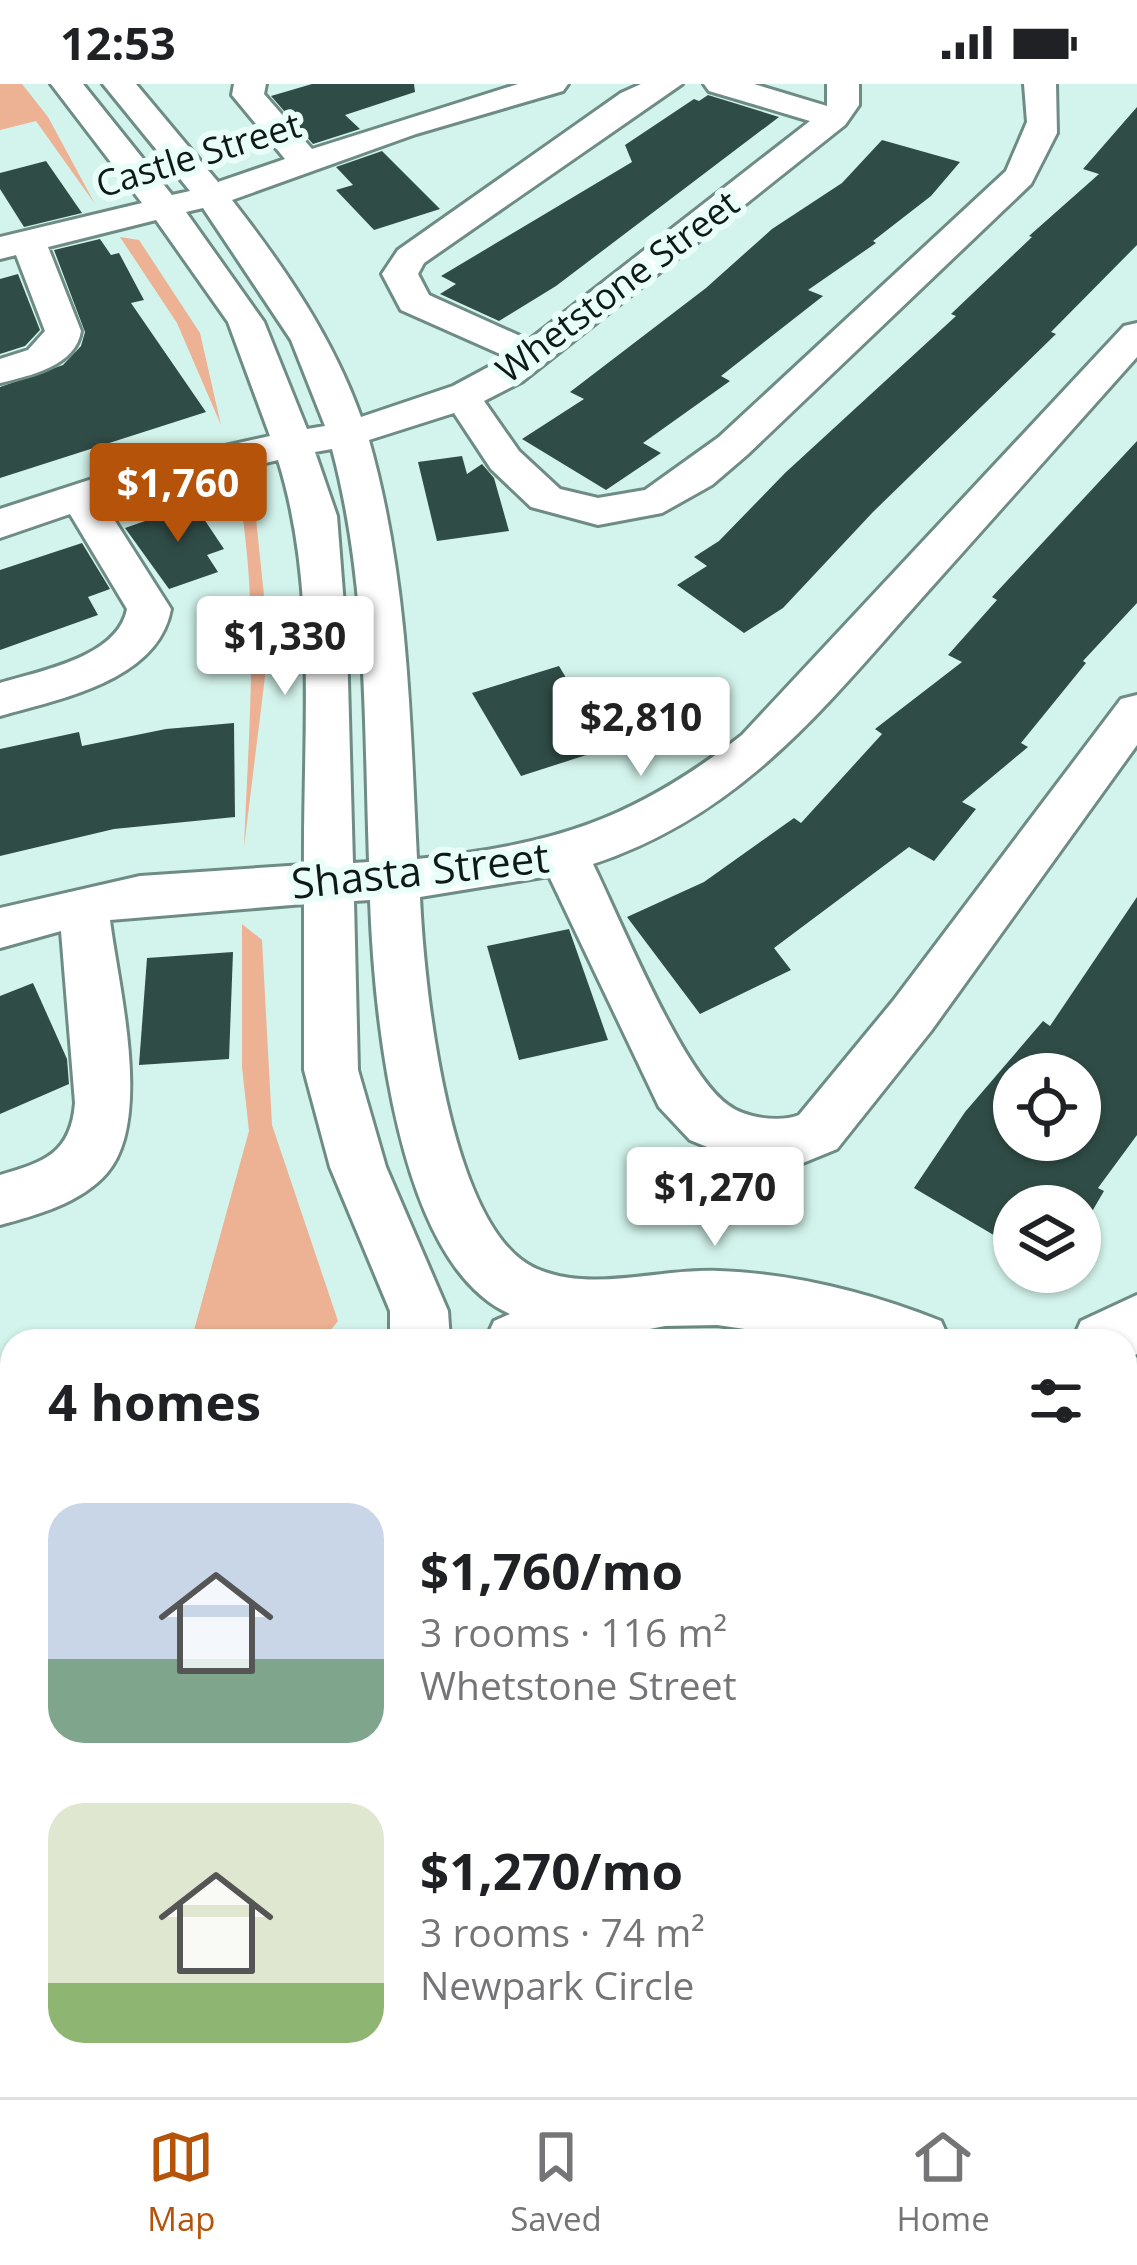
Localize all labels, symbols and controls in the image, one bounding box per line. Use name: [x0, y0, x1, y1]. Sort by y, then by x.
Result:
text: 12:53: [60, 12, 176, 73]
street label: Castle Street: [90, 100, 306, 208]
street label: Whetstone Street: [486, 179, 748, 393]
pin: $1,760: [80, 443, 276, 545]
text: $1,760: [117, 455, 239, 508]
pin: $1,330: [187, 596, 383, 698]
text: $1,330: [224, 608, 346, 661]
pin: $2,810: [543, 677, 739, 779]
text: $2,810: [580, 689, 702, 742]
street label: Shasta Street: [288, 827, 552, 911]
map controls: [993, 1053, 1101, 1293]
button: locate: [993, 1053, 1101, 1161]
pin: $1,270: [617, 1147, 813, 1249]
text: $1,270: [654, 1159, 776, 1212]
button: layers: [993, 1185, 1101, 1293]
text: 4 homes: [48, 1366, 261, 1436]
icon: filters: [1023, 1368, 1089, 1434]
text: $1,760/mo: [420, 1535, 683, 1605]
icon: home: [144, 1551, 288, 1695]
text: 3 rooms · 116 m²: [420, 1605, 727, 1658]
text: Whetstone Street: [420, 1658, 737, 1711]
text: $1,270/mo: [420, 1835, 683, 1905]
icon: home: [144, 1851, 288, 1995]
text: 3 rooms · 74 m²: [420, 1905, 705, 1958]
text: Newpark Circle: [420, 1958, 694, 2011]
tab: Map: [147, 2124, 216, 2241]
tab: Saved: [510, 2124, 602, 2241]
tab: Home: [896, 2124, 990, 2241]

